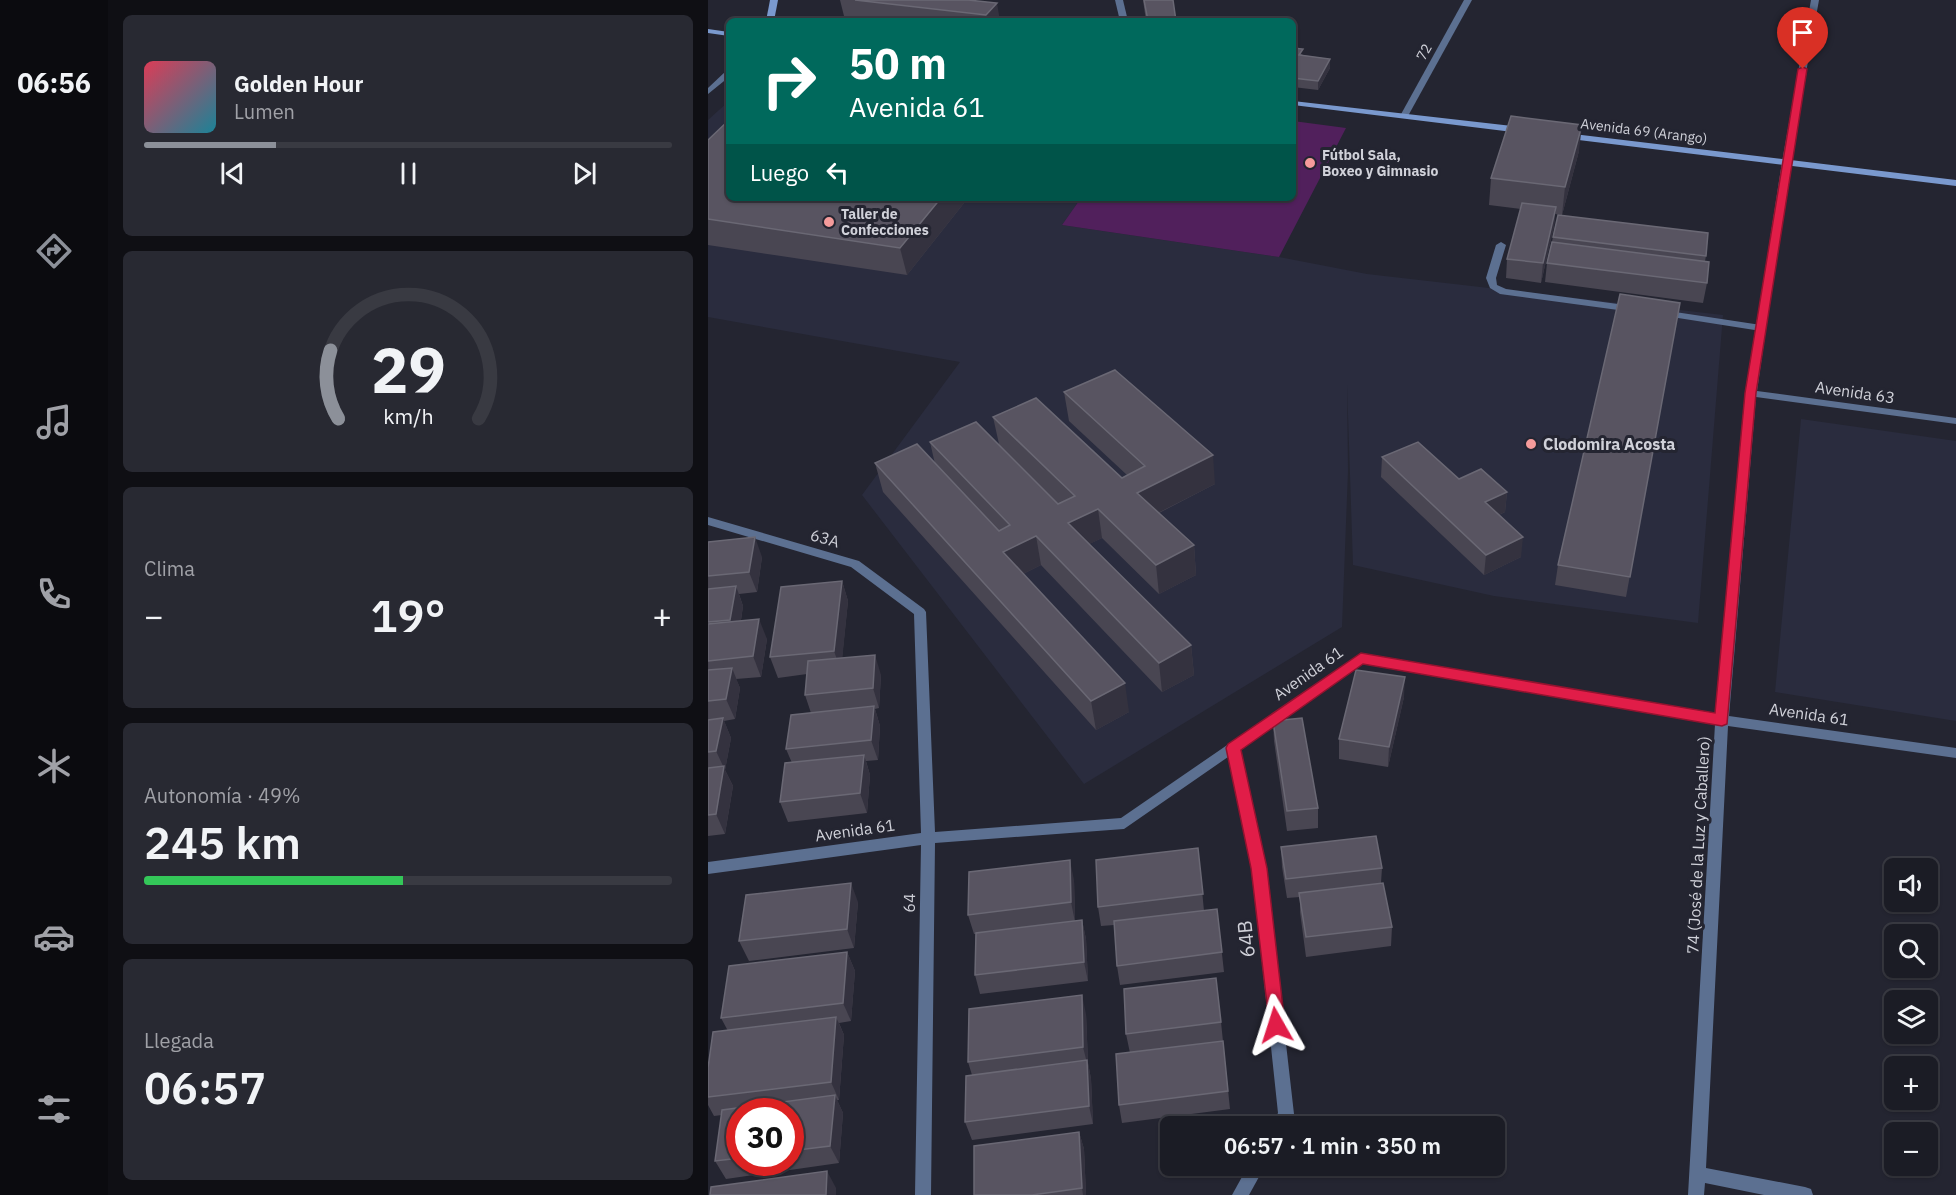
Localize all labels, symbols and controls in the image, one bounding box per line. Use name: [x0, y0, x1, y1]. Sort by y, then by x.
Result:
pin: [1777, 7, 1828, 69]
icon: arrive: [1786, 16, 1819, 49]
text: 50 m: [849, 36, 947, 91]
street label: 72: [1412, 40, 1436, 64]
icon: right: [750, 42, 828, 120]
text: 06:56: [17, 65, 91, 100]
text: Golden Hour: [234, 69, 363, 98]
text: Avenida 61: [849, 89, 985, 124]
text: Lumen: [234, 98, 295, 125]
street label: Avenida 69 (Arango): [1580, 114, 1708, 148]
place label: Fútbol Sala, Boxeo y Gimnasio: [1322, 146, 1438, 180]
icon: left: [821, 156, 854, 189]
marker: Fútbol Sala, Boxeo y Gimnasio: [1303, 156, 1317, 170]
icon: previous: [216, 157, 249, 190]
icon: pause: [392, 157, 425, 190]
icon: next: [568, 157, 601, 190]
text: Luego: [750, 158, 809, 187]
place label: Taller de Confecciones: [841, 205, 929, 239]
marker: Taller de Confecciones: [822, 215, 836, 229]
icon: directions: [33, 230, 75, 272]
text: 29: [371, 329, 445, 410]
street label: Avenida 63: [1814, 377, 1896, 407]
icon: music: [33, 401, 75, 443]
text: km/h: [383, 402, 433, 430]
place label: Clodomira Acosta: [1543, 434, 1675, 454]
marker: Clodomira Acosta: [1524, 437, 1538, 451]
street label: 63A: [808, 524, 842, 552]
text: Clima: [144, 555, 195, 582]
icon: phone: [33, 573, 75, 615]
text: 19°: [370, 586, 446, 644]
text: −: [144, 594, 164, 637]
text: +: [652, 594, 672, 637]
street label: Avenida 61: [1269, 642, 1347, 704]
street label: Avenida 61: [1768, 699, 1850, 729]
street label: 74 (José de la Luz y Caballero): [1682, 736, 1714, 954]
icon: climate: [33, 745, 75, 787]
text: Autonomía · 49%: [144, 782, 301, 809]
text: 245 km: [144, 813, 301, 871]
street label: Avenida 61: [814, 815, 896, 845]
map controls: [1884, 858, 1938, 1176]
button: sound: [1884, 858, 1938, 912]
street label: 64: [899, 893, 919, 913]
icon: car: [33, 916, 75, 958]
street label: 64B: [1230, 919, 1261, 959]
button: search: [1884, 924, 1938, 978]
button: layers: [1884, 990, 1938, 1044]
position arrow: [1244, 993, 1308, 1057]
text: Llegada: [144, 1027, 214, 1054]
button: +: [1884, 1056, 1938, 1110]
text: 06:57: [144, 1058, 266, 1116]
icon: filters: [33, 1088, 75, 1130]
speed limit sign: 30: [726, 1098, 804, 1176]
button: −: [1884, 1122, 1938, 1176]
text: 06:57 · 1 min · 350 m: [1224, 1131, 1441, 1160]

